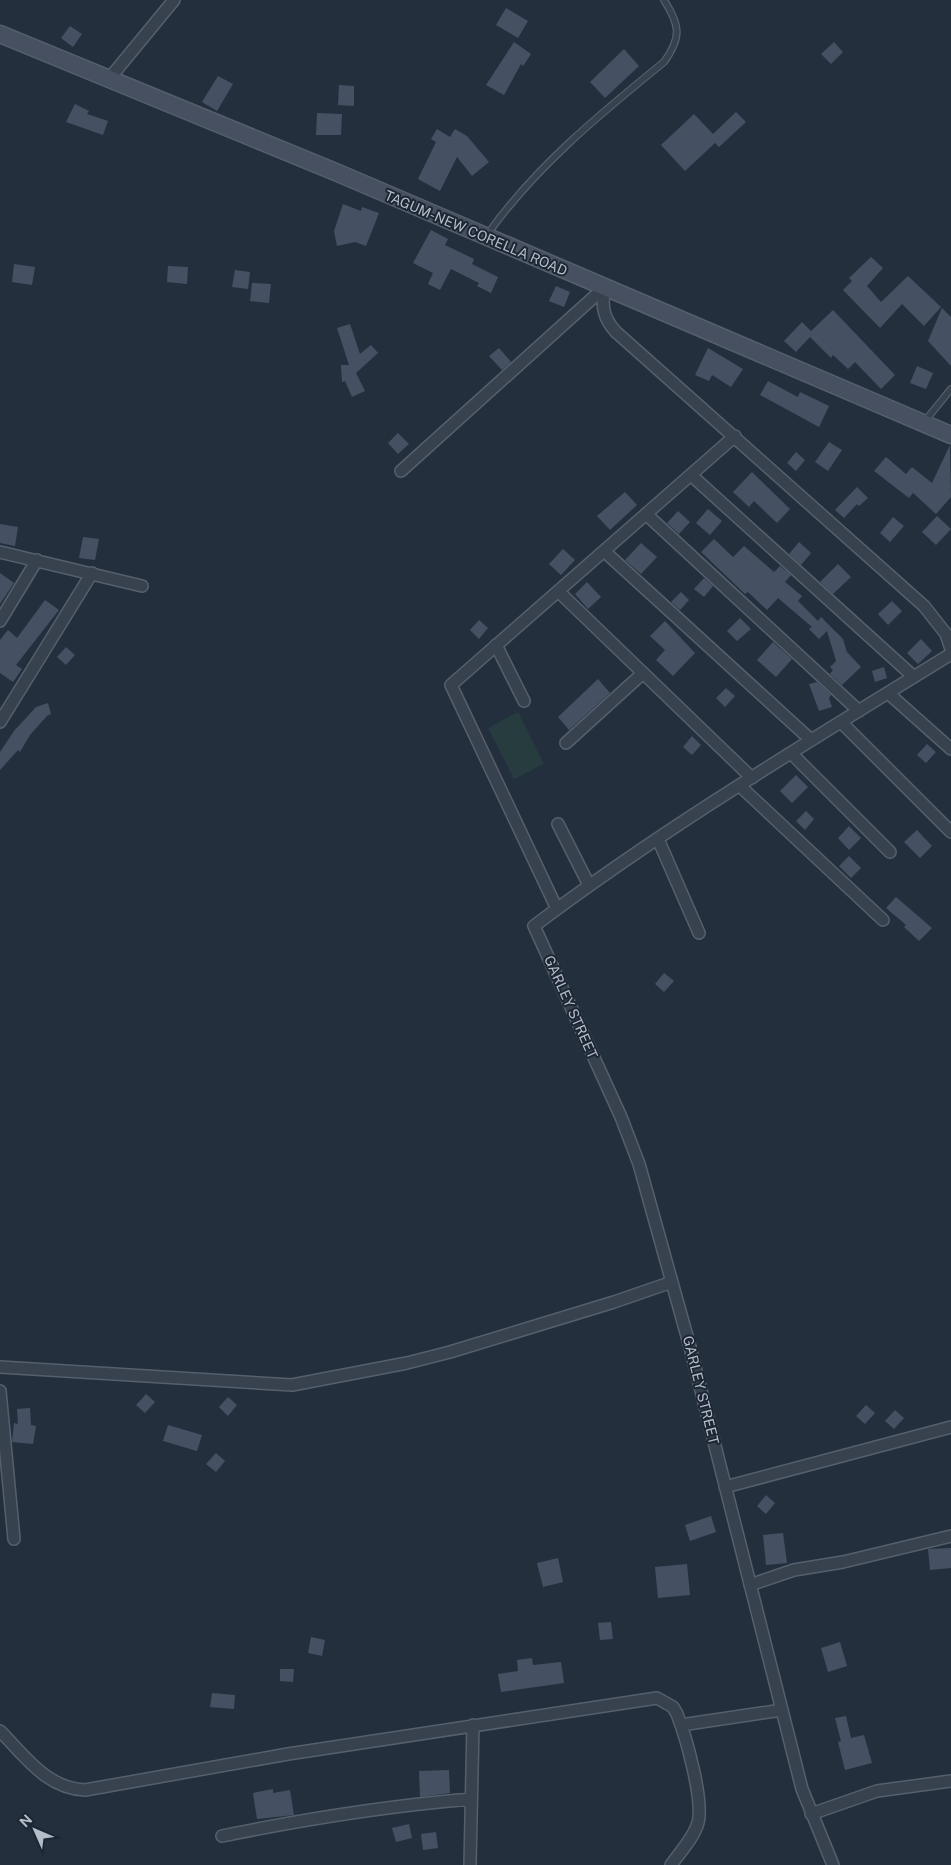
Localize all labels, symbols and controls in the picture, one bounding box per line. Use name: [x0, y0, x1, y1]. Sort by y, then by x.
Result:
street label: TAGUM-NEW CORELLA ROAD: [382, 187, 570, 279]
street label: GARLEY STREET: [541, 953, 601, 1061]
street label: GARLEY STREET: [680, 1334, 722, 1446]
north arrow: [10, 1805, 60, 1855]
text: N: [16, 1811, 35, 1830]

